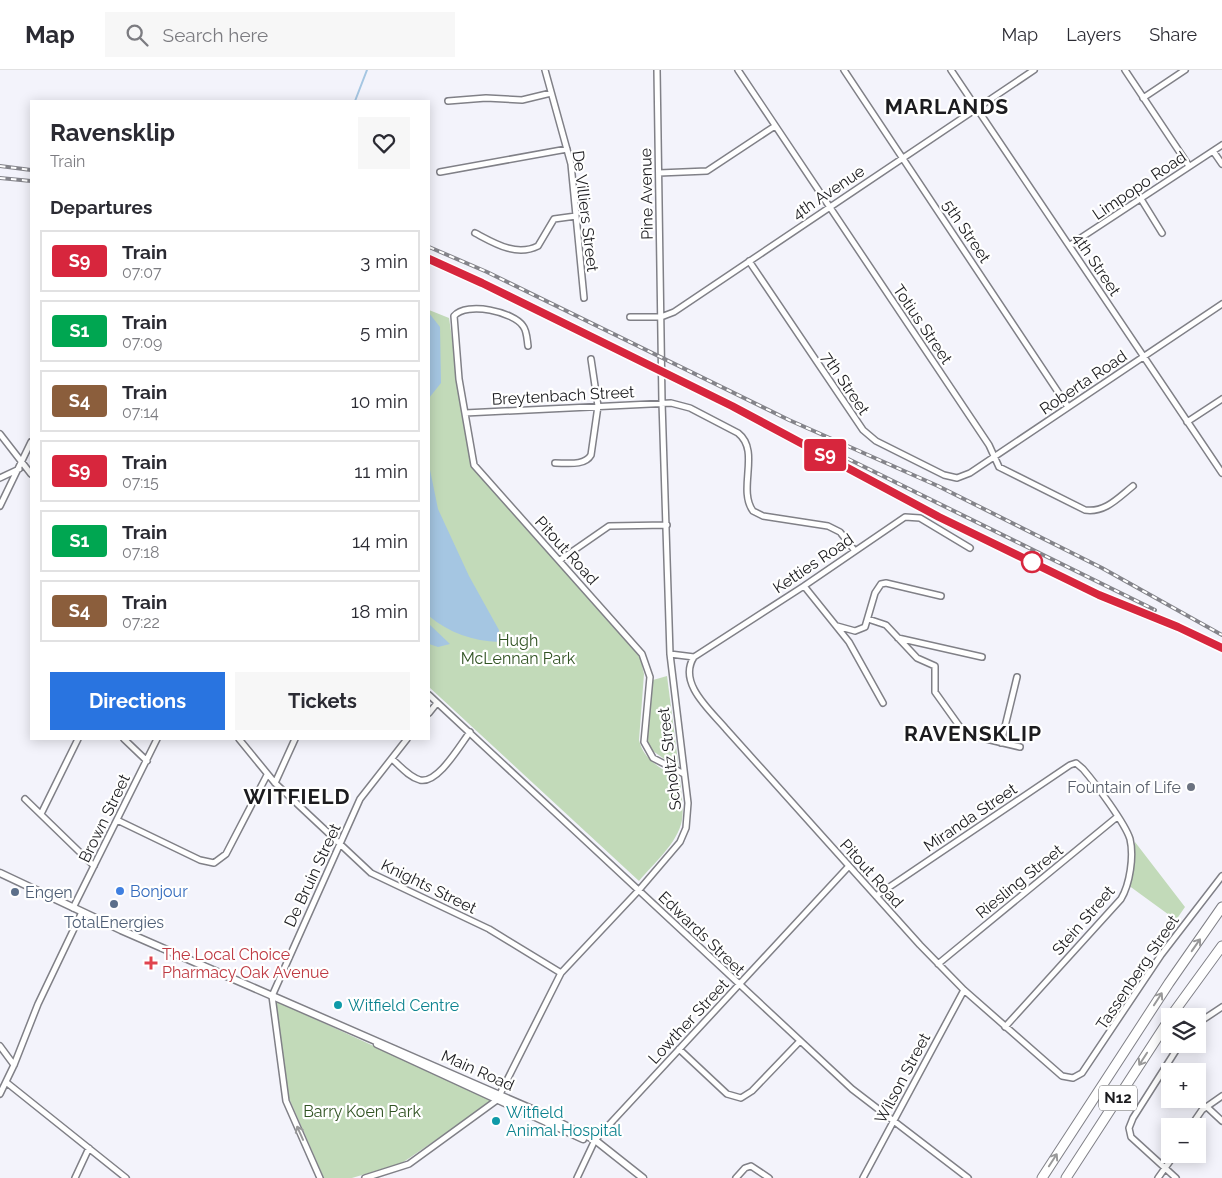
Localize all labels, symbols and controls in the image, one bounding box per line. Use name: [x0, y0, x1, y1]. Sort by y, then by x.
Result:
search box: [105, 12, 455, 57]
text: Map: [25, 20, 75, 49]
icon: search: [123, 21, 151, 49]
text: Search here: [163, 24, 268, 46]
text: Map: [1002, 24, 1038, 45]
text: Layers: [1066, 24, 1121, 45]
text: Share: [1149, 24, 1197, 45]
district label: MARLANDS: [885, 94, 1009, 119]
button: heart: [358, 117, 410, 169]
text: Ravensklip: [50, 118, 175, 147]
street label: Limpopo Road: [1089, 147, 1190, 224]
street label: Pine Avenue: [636, 148, 657, 240]
street label: De Villiers Street: [569, 149, 602, 273]
text: Train: [50, 152, 85, 171]
street label: 4th Avenue: [788, 161, 868, 224]
text: Departures: [50, 196, 152, 218]
street label: 5th Street: [939, 196, 995, 267]
street label: 4th Street: [1069, 229, 1125, 300]
text: Train: [122, 241, 167, 263]
text: S9: [69, 250, 90, 271]
text: 3 min: [360, 250, 408, 272]
text: 07:07: [122, 263, 161, 282]
street label: Totius Street: [889, 281, 957, 368]
text: Train: [122, 311, 167, 333]
text: S1: [70, 320, 89, 341]
text: 5 min: [360, 320, 408, 342]
text: 07:09: [122, 333, 162, 352]
street label: Roberta Road: [1036, 346, 1131, 419]
street label: 7th Street: [818, 348, 874, 419]
text: Train: [122, 381, 167, 403]
street label: Breytenbach Street: [491, 382, 636, 409]
text: S4: [69, 390, 90, 411]
text: 10 min: [351, 390, 408, 412]
text: 07:14: [122, 403, 159, 422]
line badge: S9: [802, 439, 848, 471]
text: S9: [814, 444, 836, 465]
text: Train: [122, 451, 167, 473]
text: S9: [69, 460, 90, 481]
text: 11 min: [354, 460, 408, 482]
text: 07:15: [122, 473, 159, 492]
street label: Pitout Road: [531, 512, 602, 588]
text: Train: [122, 521, 167, 543]
text: S1: [70, 530, 89, 551]
text: 14 min: [352, 530, 408, 552]
street label: Ketties Road: [769, 530, 857, 597]
text: 07:18: [122, 543, 160, 562]
unlabelled marker: [1021, 551, 1043, 573]
text: Train: [122, 591, 167, 613]
text: S4: [69, 600, 90, 621]
text: 18 min: [351, 600, 408, 622]
text: 07:22: [122, 613, 160, 632]
park label: Hugh McLennan Park: [461, 631, 576, 668]
button: Directions: [50, 672, 225, 730]
button: Tickets: [235, 672, 410, 730]
street label: Scholtz Street: [654, 706, 685, 811]
district label: RAVENSKLIP: [904, 721, 1042, 746]
street label: Brown Street: [75, 770, 134, 866]
place label: Fountain of Life: [1067, 778, 1181, 797]
street label: Miranda Street: [920, 779, 1021, 856]
marker: Fountain of Life: [1185, 781, 1197, 793]
district label: WITFIELD: [243, 784, 351, 809]
street label: De Bruin Street: [280, 820, 345, 930]
street label: Pitout Road: [836, 835, 907, 911]
street label: Riesling Street: [972, 840, 1067, 922]
street label: Knights Street: [378, 855, 480, 918]
street label: Stein Street: [1048, 881, 1119, 959]
place label: Bonjour: [130, 882, 188, 901]
place label: Engen: [25, 883, 73, 902]
marker: Bonjour: [114, 885, 126, 897]
marker: Engen: [9, 886, 21, 898]
street label: Edwards Street: [655, 887, 749, 980]
marker: TotalEnergies: [108, 898, 120, 910]
street label: Tassenberg Street: [1092, 911, 1183, 1033]
place label: TotalEnergies: [64, 913, 164, 932]
one-way arrow: [1191, 938, 1201, 952]
place label: The Local Choice Pharmacy Oak Avenue: [162, 945, 329, 982]
marker: The Local Choice Pharmacy Oak Avenue: [144, 956, 158, 970]
street label: Lowther Street: [644, 974, 733, 1068]
one-way arrow: [1153, 992, 1164, 1006]
place label: Witfield Centre: [348, 996, 459, 1015]
marker: Witfield Centre: [332, 999, 344, 1011]
map controls: [1161, 1008, 1206, 1163]
button: layers: [1161, 1008, 1206, 1053]
street label: Wilson Street: [871, 1029, 935, 1127]
street label: Main Road: [438, 1046, 517, 1095]
one-way arrow: [1138, 1052, 1148, 1066]
button: +: [1161, 1063, 1206, 1108]
road number: N12: [1099, 1086, 1137, 1110]
park label: Barry Koen Park: [303, 1102, 421, 1121]
place label: Witfield Animal Hospital: [506, 1103, 622, 1140]
marker: Witfield Animal Hospital: [490, 1115, 502, 1127]
button: −: [1161, 1118, 1206, 1163]
one-way arrow: [294, 1126, 304, 1141]
one-way arrow: [1048, 1153, 1058, 1167]

